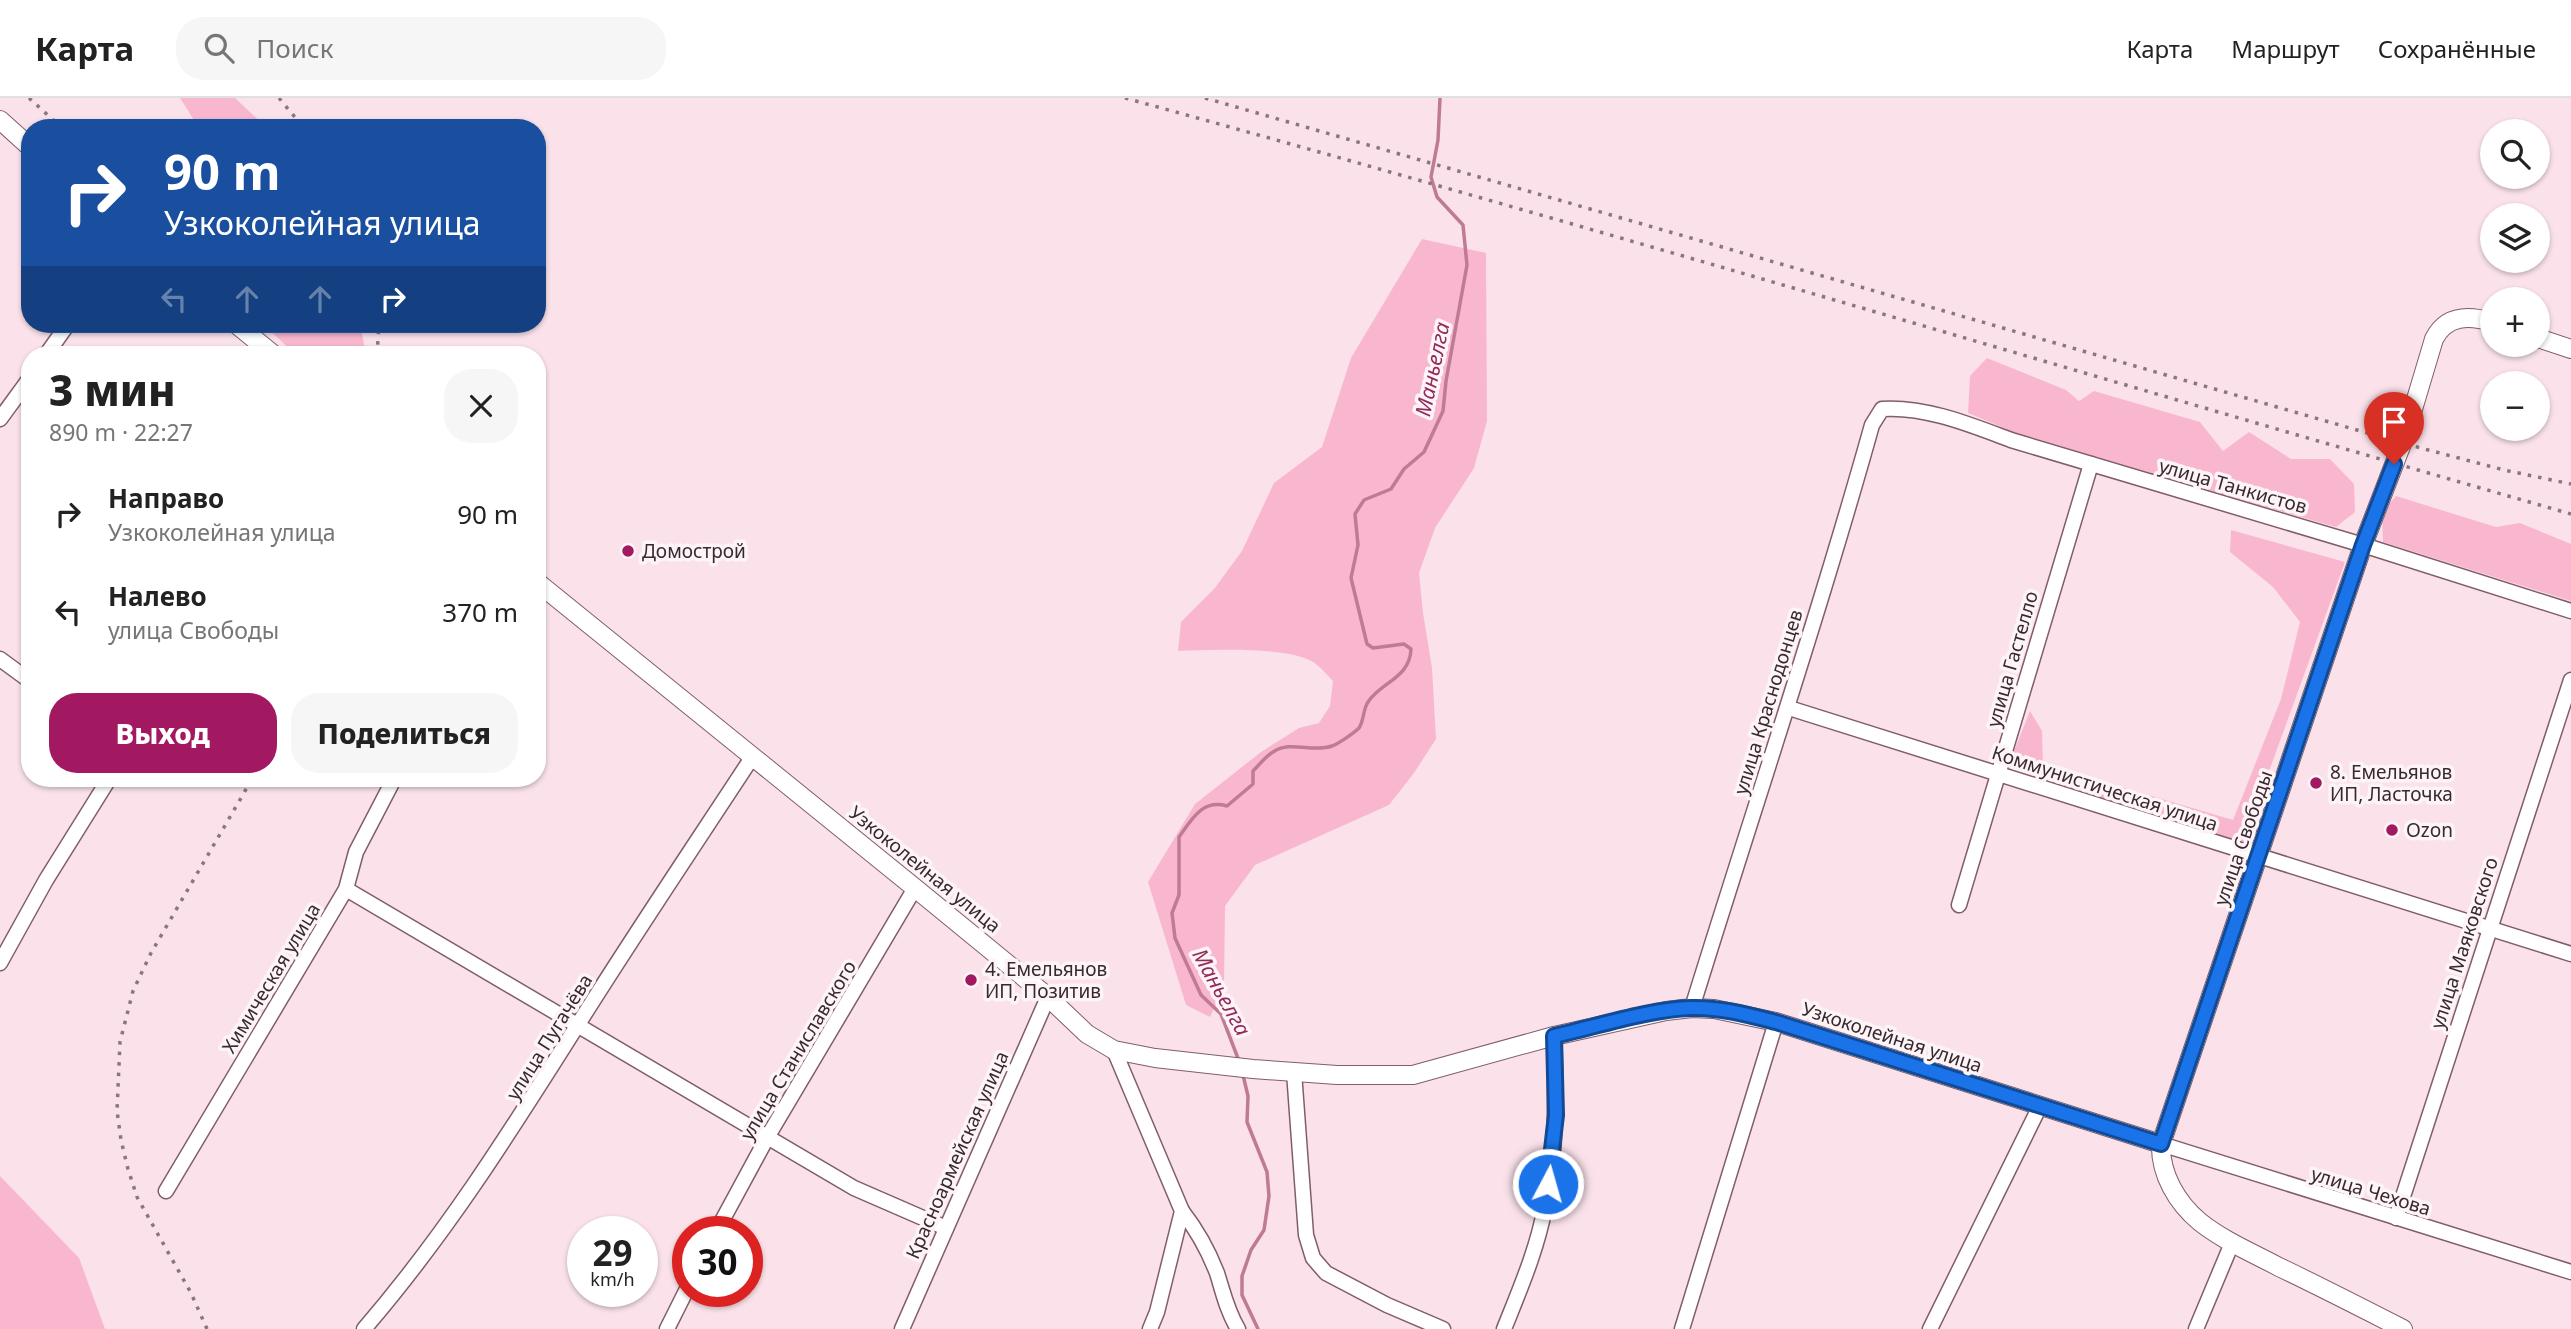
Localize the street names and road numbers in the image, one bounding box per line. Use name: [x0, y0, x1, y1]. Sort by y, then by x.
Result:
street label: улица Танкистов: [2156, 452, 2310, 520]
street label: улица Гастелло: [1980, 588, 2044, 730]
street label: улица Краснодонцев: [1727, 606, 1809, 798]
street label: Коммунистическая улица: [1989, 739, 2221, 837]
street label: улица Свободы: [2208, 767, 2278, 909]
street label: Узкоколейная улица: [844, 800, 1006, 938]
street label: улица Маяковского: [2424, 854, 2504, 1032]
street label: Химическая улица: [216, 898, 326, 1058]
street label: улица Станиславского: [734, 955, 862, 1145]
street label: улица Пугачёва: [500, 969, 598, 1105]
street label: Узкоколейная улица: [1799, 996, 1985, 1078]
street label: Красноармейская улица: [899, 1047, 1015, 1263]
street label: улица Чехова: [2308, 1161, 2434, 1221]

